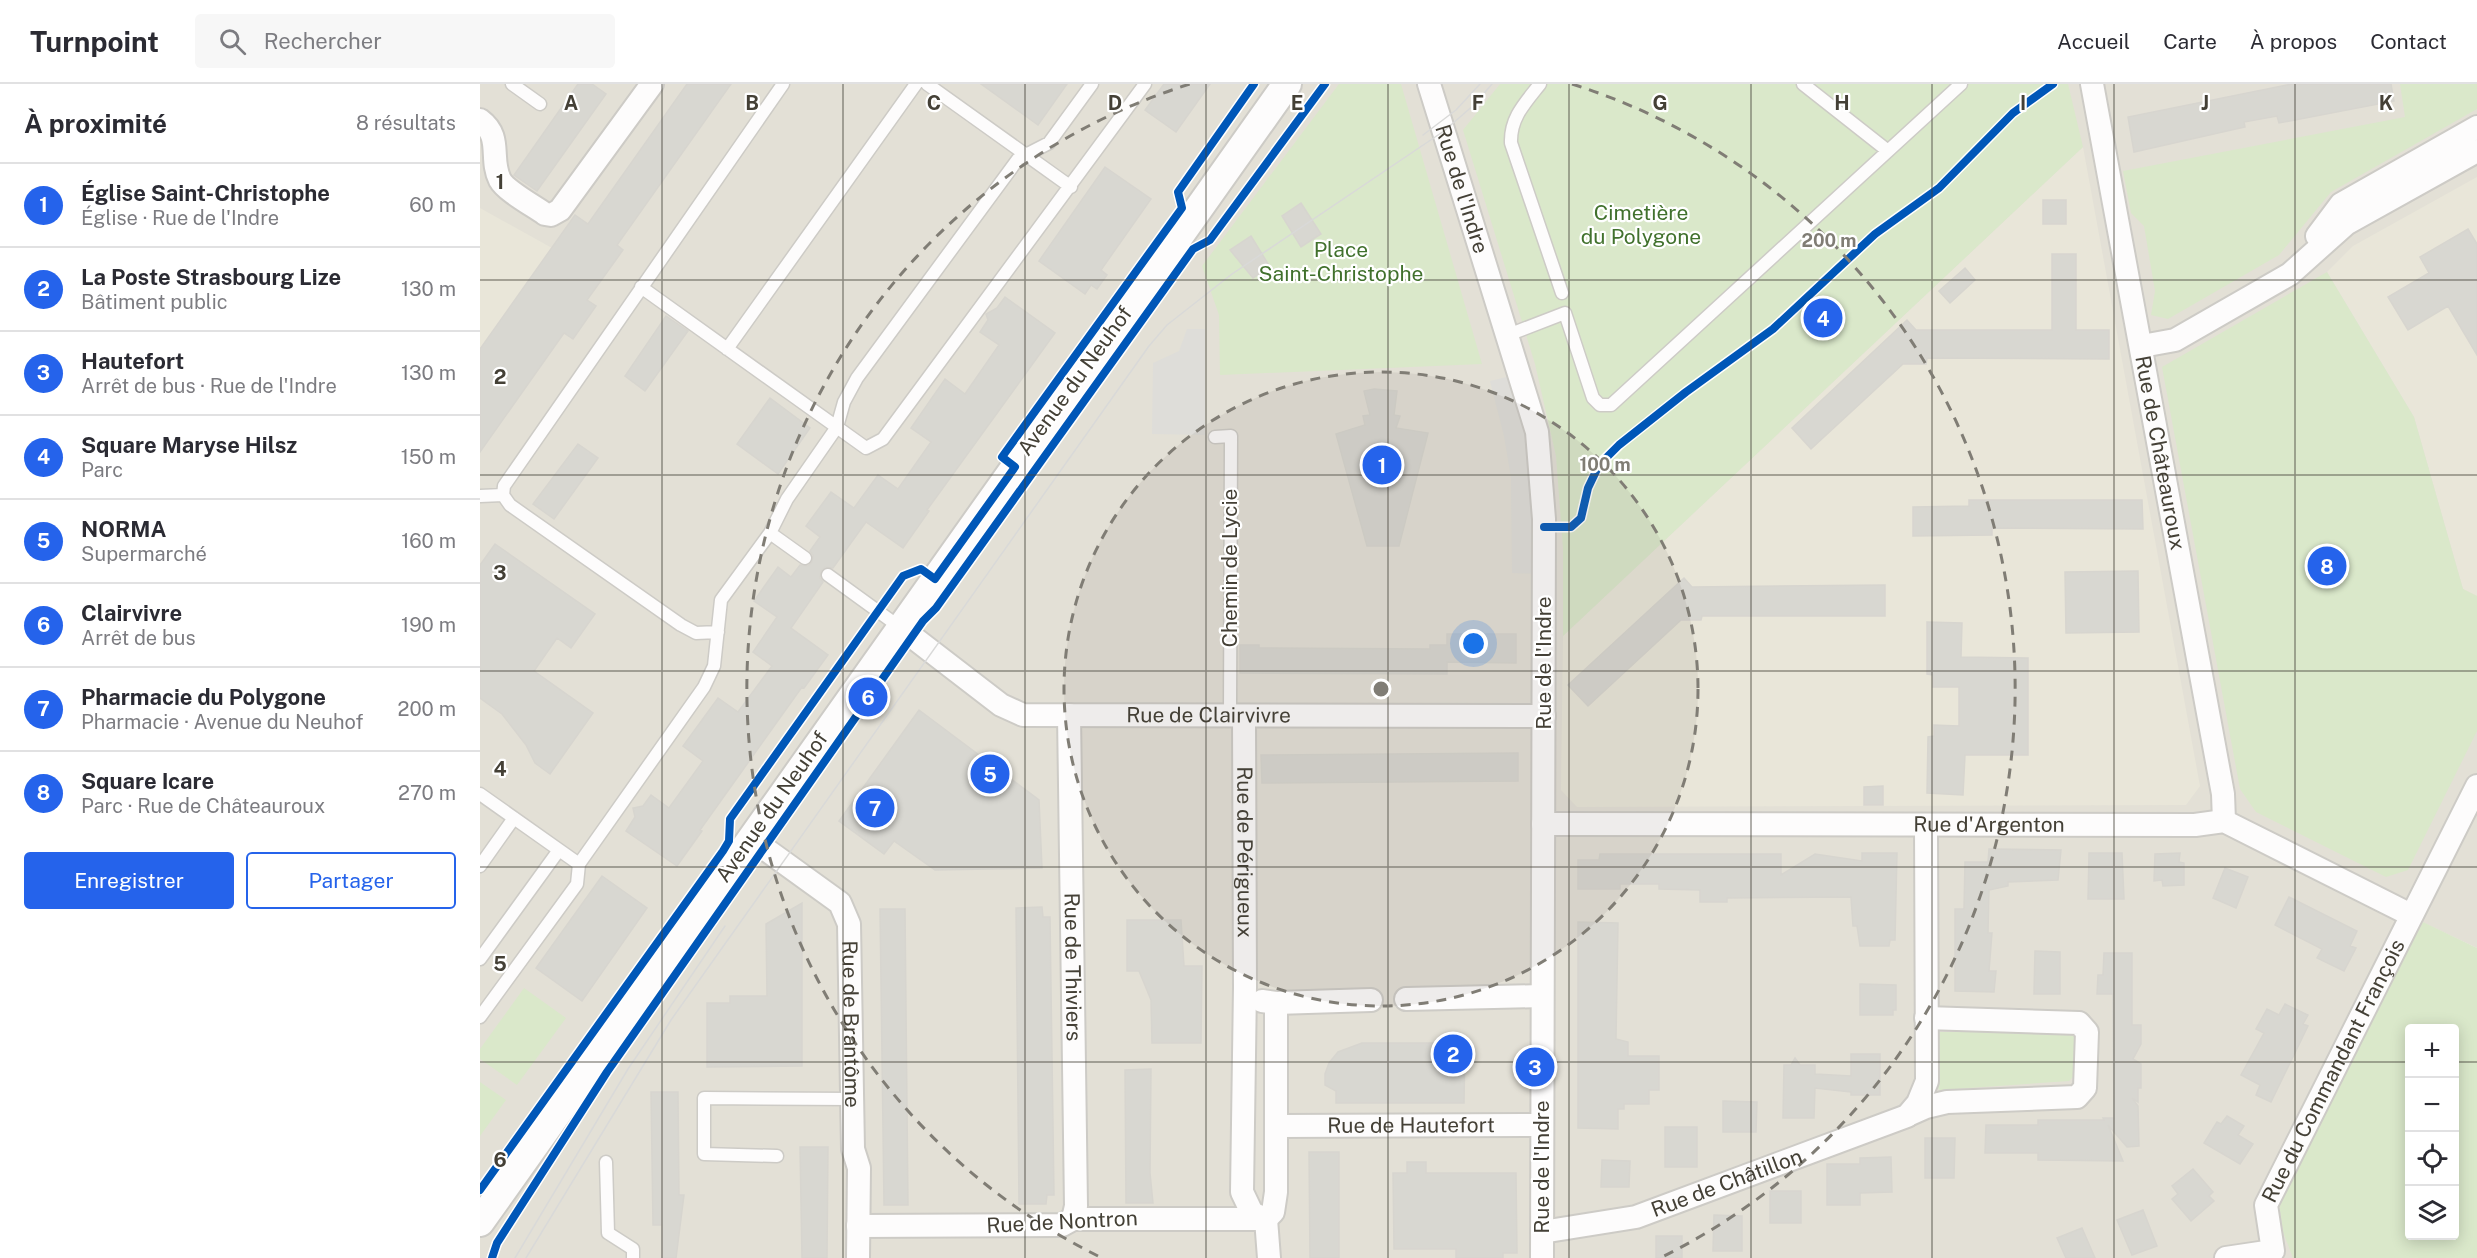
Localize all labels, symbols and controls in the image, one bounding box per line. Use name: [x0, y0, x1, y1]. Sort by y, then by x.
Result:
search box: [195, 14, 615, 68]
text: Turnpoint: [30, 25, 159, 58]
icon: search: [216, 25, 249, 58]
text: Rechercher: [264, 28, 382, 54]
text: Accueil: [2057, 29, 2130, 54]
text: Carte: [2163, 29, 2217, 54]
text: À propos: [2250, 29, 2337, 54]
text: Contact: [2370, 29, 2447, 54]
text: A: [564, 91, 578, 115]
text: B: [745, 91, 759, 115]
text: C: [927, 91, 941, 115]
text: D: [1108, 91, 1122, 115]
text: E: [1291, 91, 1303, 115]
text: F: [1472, 91, 1484, 115]
text: G: [1652, 91, 1668, 115]
text: H: [1834, 91, 1850, 115]
text: I: [2020, 91, 2026, 115]
text: J: [2201, 91, 2209, 115]
text: K: [2379, 91, 2393, 115]
text: À proximité: [24, 108, 167, 139]
text: 8 résultats: [356, 111, 456, 135]
street label: Rue de l'Indre: [1430, 121, 1494, 256]
text: 1: [496, 170, 504, 194]
text: Église Saint-Christophe: [81, 180, 330, 206]
text: 1: [39, 193, 48, 217]
text: 60 m: [409, 193, 456, 217]
park label: Cimetière du Polygone: [1581, 200, 1701, 249]
text: Église · Rue de l'Indre: [81, 206, 279, 230]
text: 200 m: [1802, 230, 1856, 251]
park label: Place Saint-Christophe: [1259, 237, 1423, 286]
text: La Poste Strasbourg Lize: [81, 264, 341, 290]
text: 2: [37, 277, 50, 301]
text: 130 m: [401, 277, 456, 301]
text: Bâtiment public: [81, 290, 228, 314]
pin: 4: [1804, 296, 1842, 340]
street label: Avenue du Neuhof: [1012, 301, 1137, 460]
text: Hautefort: [81, 348, 184, 374]
street label: Rue de Châteauroux: [2130, 353, 2191, 552]
text: 3: [37, 361, 50, 385]
text: 130 m: [401, 361, 456, 385]
text: 2: [494, 365, 506, 389]
text: Arrêt de bus · Rue de l'Indre: [81, 374, 337, 398]
text: Square Maryse Hilsz: [81, 432, 297, 458]
pin: 1: [1362, 442, 1402, 488]
text: 4: [37, 445, 50, 469]
text: 150 m: [401, 445, 456, 469]
text: 100 m: [1579, 454, 1631, 475]
text: Parc: [81, 458, 123, 482]
street label: Chemin de Lycie: [1217, 488, 1242, 648]
text: NORMA: [81, 516, 166, 542]
text: 5: [37, 529, 50, 553]
text: 160 m: [401, 529, 456, 553]
text: Supermarché: [81, 542, 207, 566]
pin: 8: [2308, 544, 2346, 588]
text: 3: [493, 561, 507, 585]
street label: Rue de l'Indre: [1531, 596, 1556, 730]
text: Clairvivre: [81, 600, 182, 626]
text: 6: [37, 613, 50, 637]
text: 190 m: [401, 613, 456, 637]
text: Arrêt de bus: [81, 626, 196, 650]
your location: [1459, 629, 1488, 658]
pin: 6: [848, 674, 888, 720]
centre of rings: [1371, 679, 1391, 699]
text: Pharmacie du Polygone: [81, 684, 326, 710]
text: 7: [37, 697, 50, 721]
text: 200 m: [398, 697, 456, 721]
street label: Rue de Clairvivre: [1126, 702, 1291, 728]
text: Pharmacie · Avenue du Neuhof: [81, 710, 363, 734]
street label: Avenue du Neuhof: [710, 726, 833, 887]
pin: 5: [970, 752, 1010, 796]
text: 4: [493, 757, 507, 781]
street label: Rue de Périgueux: [1232, 766, 1258, 938]
text: Square Icare: [81, 768, 214, 794]
text: 8: [37, 781, 50, 805]
text: 270 m: [398, 781, 456, 805]
pin: 7: [856, 786, 894, 830]
text: Parc · Rue de Châteauroux: [81, 794, 325, 818]
street label: Rue d'Argenton: [1913, 812, 2065, 837]
button: Enregistrer: [24, 852, 234, 909]
button: Partager: [246, 852, 456, 909]
street label: Rue de Thiviers: [1060, 893, 1087, 1041]
street label: Rue du Commandant François: [2256, 935, 2410, 1207]
street label: Rue de Brantôme: [837, 940, 865, 1108]
text: 5: [493, 952, 507, 976]
map controls: [2405, 1024, 2459, 1240]
button: +: [2405, 1024, 2459, 1078]
pin: 2: [1434, 1032, 1472, 1076]
pin: 3: [1516, 1044, 1554, 1090]
button: −: [2405, 1078, 2459, 1132]
street label: Rue de l'Indre: [1529, 1100, 1554, 1234]
street label: Rue de Hautefort: [1327, 1112, 1495, 1138]
button: locate: [2405, 1132, 2459, 1186]
street label: Rue de Châtillon: [1647, 1143, 1806, 1222]
text: 6: [493, 1148, 507, 1172]
button: layers: [2405, 1186, 2459, 1240]
street label: Rue de Nontron: [986, 1205, 1138, 1238]

